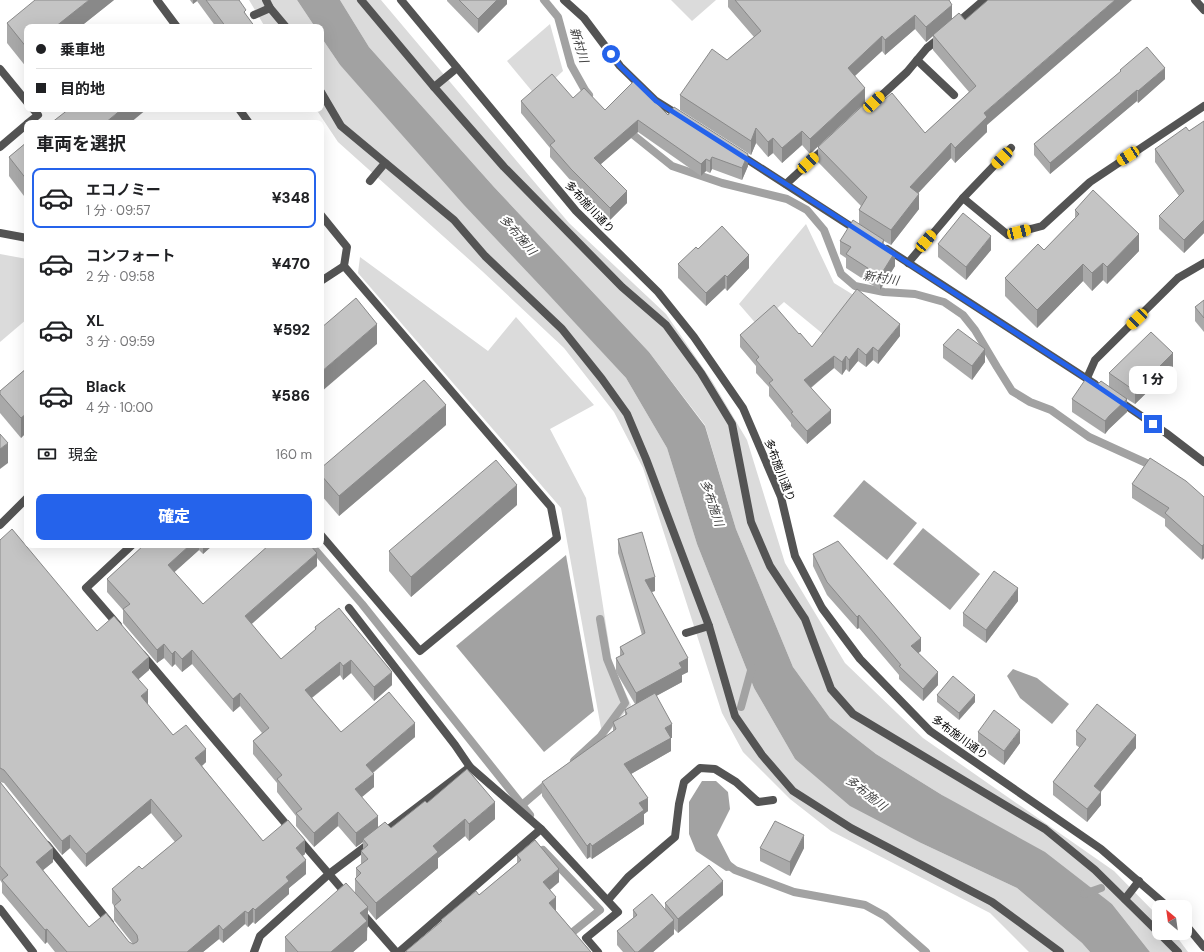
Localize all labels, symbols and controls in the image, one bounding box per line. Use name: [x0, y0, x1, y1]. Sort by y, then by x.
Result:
water label: 新村川: [566, 25, 592, 66]
text: 乗車地: [60, 40, 105, 60]
route start: [602, 45, 620, 63]
text: 目的地: [60, 79, 105, 99]
car: [861, 89, 887, 115]
text: 車両を選択: [36, 132, 126, 156]
car: [1115, 144, 1141, 168]
car: [989, 145, 1015, 171]
car: [795, 150, 821, 176]
street label: 多布施川通り: [562, 178, 618, 236]
icon: car: [38, 180, 74, 216]
text: エコノミー: [86, 180, 161, 200]
text: ¥348: [272, 188, 310, 208]
text: 1 分 · 09:57: [86, 202, 150, 219]
water label: 多布施川: [496, 212, 541, 260]
car: [1006, 223, 1032, 241]
car: [914, 228, 938, 254]
icon: car: [38, 246, 74, 282]
text: コンフォート: [86, 246, 176, 266]
text: ¥470: [272, 254, 310, 274]
water label: 新村川: [862, 267, 902, 289]
text: 2 分 · 09:58: [86, 268, 155, 285]
car: [1124, 306, 1150, 332]
text: XL: [86, 311, 104, 331]
icon: car: [38, 312, 74, 348]
text: ¥592: [273, 320, 310, 340]
text: 3 分 · 09:59: [86, 333, 155, 350]
callout: 1 分: [1129, 366, 1177, 394]
text: 1 分: [1143, 371, 1163, 388]
text: Black: [86, 377, 126, 397]
icon: car: [38, 378, 74, 414]
text: ¥586: [272, 386, 310, 406]
text: 4 分 · 10:00: [86, 399, 153, 416]
route end: [1144, 415, 1162, 433]
street label: 多布施川通り: [762, 437, 798, 503]
icon: cash: [36, 443, 58, 465]
text: 現金: [68, 445, 98, 465]
text: 160 m: [276, 446, 312, 463]
water label: 多布施川: [697, 478, 728, 530]
button: 確定: [36, 494, 312, 540]
street label: 多布施川通り: [929, 712, 991, 762]
water label: 多布施川: [842, 772, 891, 815]
north arrow: [1152, 900, 1192, 940]
map controls: [1152, 900, 1192, 940]

